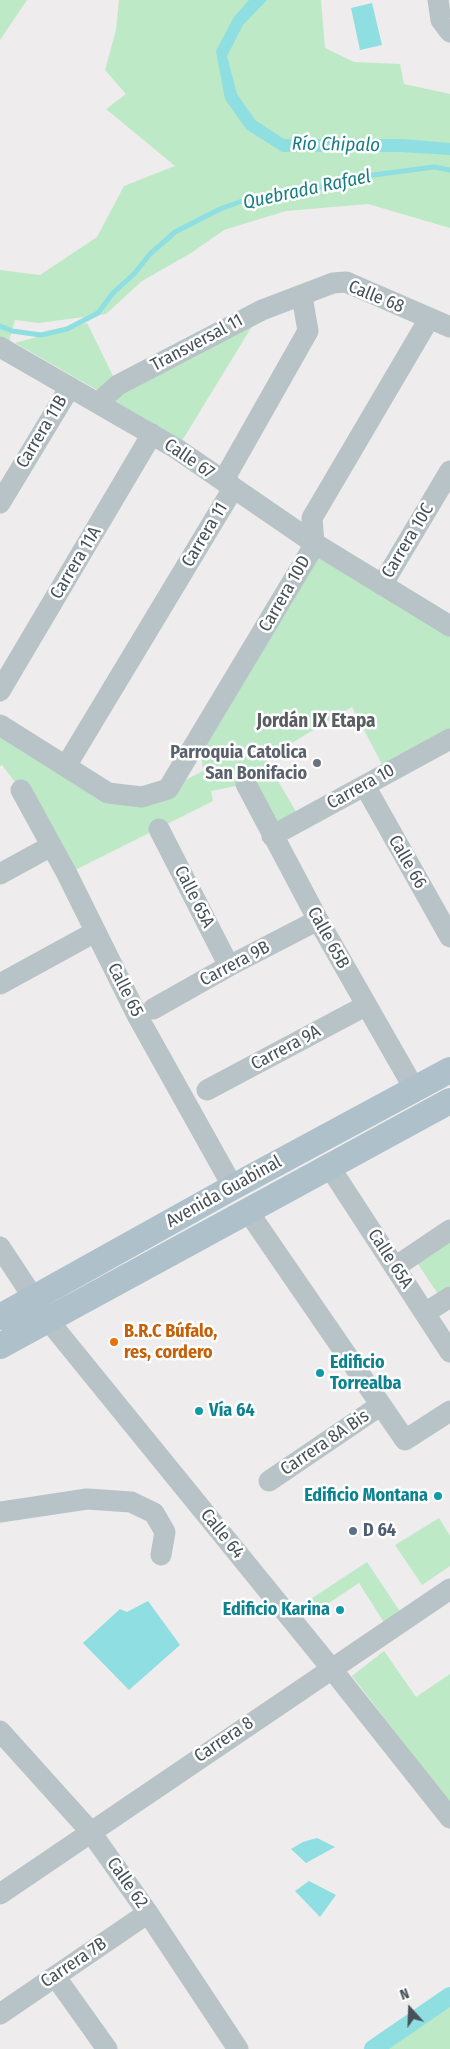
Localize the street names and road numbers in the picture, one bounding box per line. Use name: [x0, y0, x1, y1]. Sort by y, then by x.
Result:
street label: Calle 68: [345, 276, 407, 318]
street label: Transversal 11: [147, 310, 247, 376]
street label: Carrera 11B: [12, 392, 72, 472]
street label: Calle 67: [160, 434, 218, 484]
street label: Carrera 11: [177, 499, 233, 571]
street label: Carrera 10C: [377, 500, 439, 582]
street label: Carrera 11A: [46, 523, 106, 603]
street label: Carrera 10D: [255, 552, 315, 636]
street label: Carrera 10: [323, 760, 399, 814]
street label: Calle 66: [383, 831, 431, 893]
street label: Calle 65A: [169, 862, 219, 932]
street label: Calle 65B: [302, 903, 354, 973]
street label: Carrera 9B: [196, 937, 274, 991]
street label: Calle 65: [102, 960, 148, 1020]
street label: Carrera 9A: [248, 1021, 324, 1075]
street label: Avenida Guabinal: [163, 1151, 285, 1233]
street label: Calle 65A: [363, 1225, 417, 1293]
street label: Carrera 8A Bis: [277, 1405, 373, 1481]
street label: Calle 64: [195, 1505, 249, 1563]
street label: Carrera 8: [190, 1712, 258, 1768]
street label: Calle 62: [102, 1854, 152, 1912]
street label: Carrera 7B: [37, 1933, 111, 1993]

